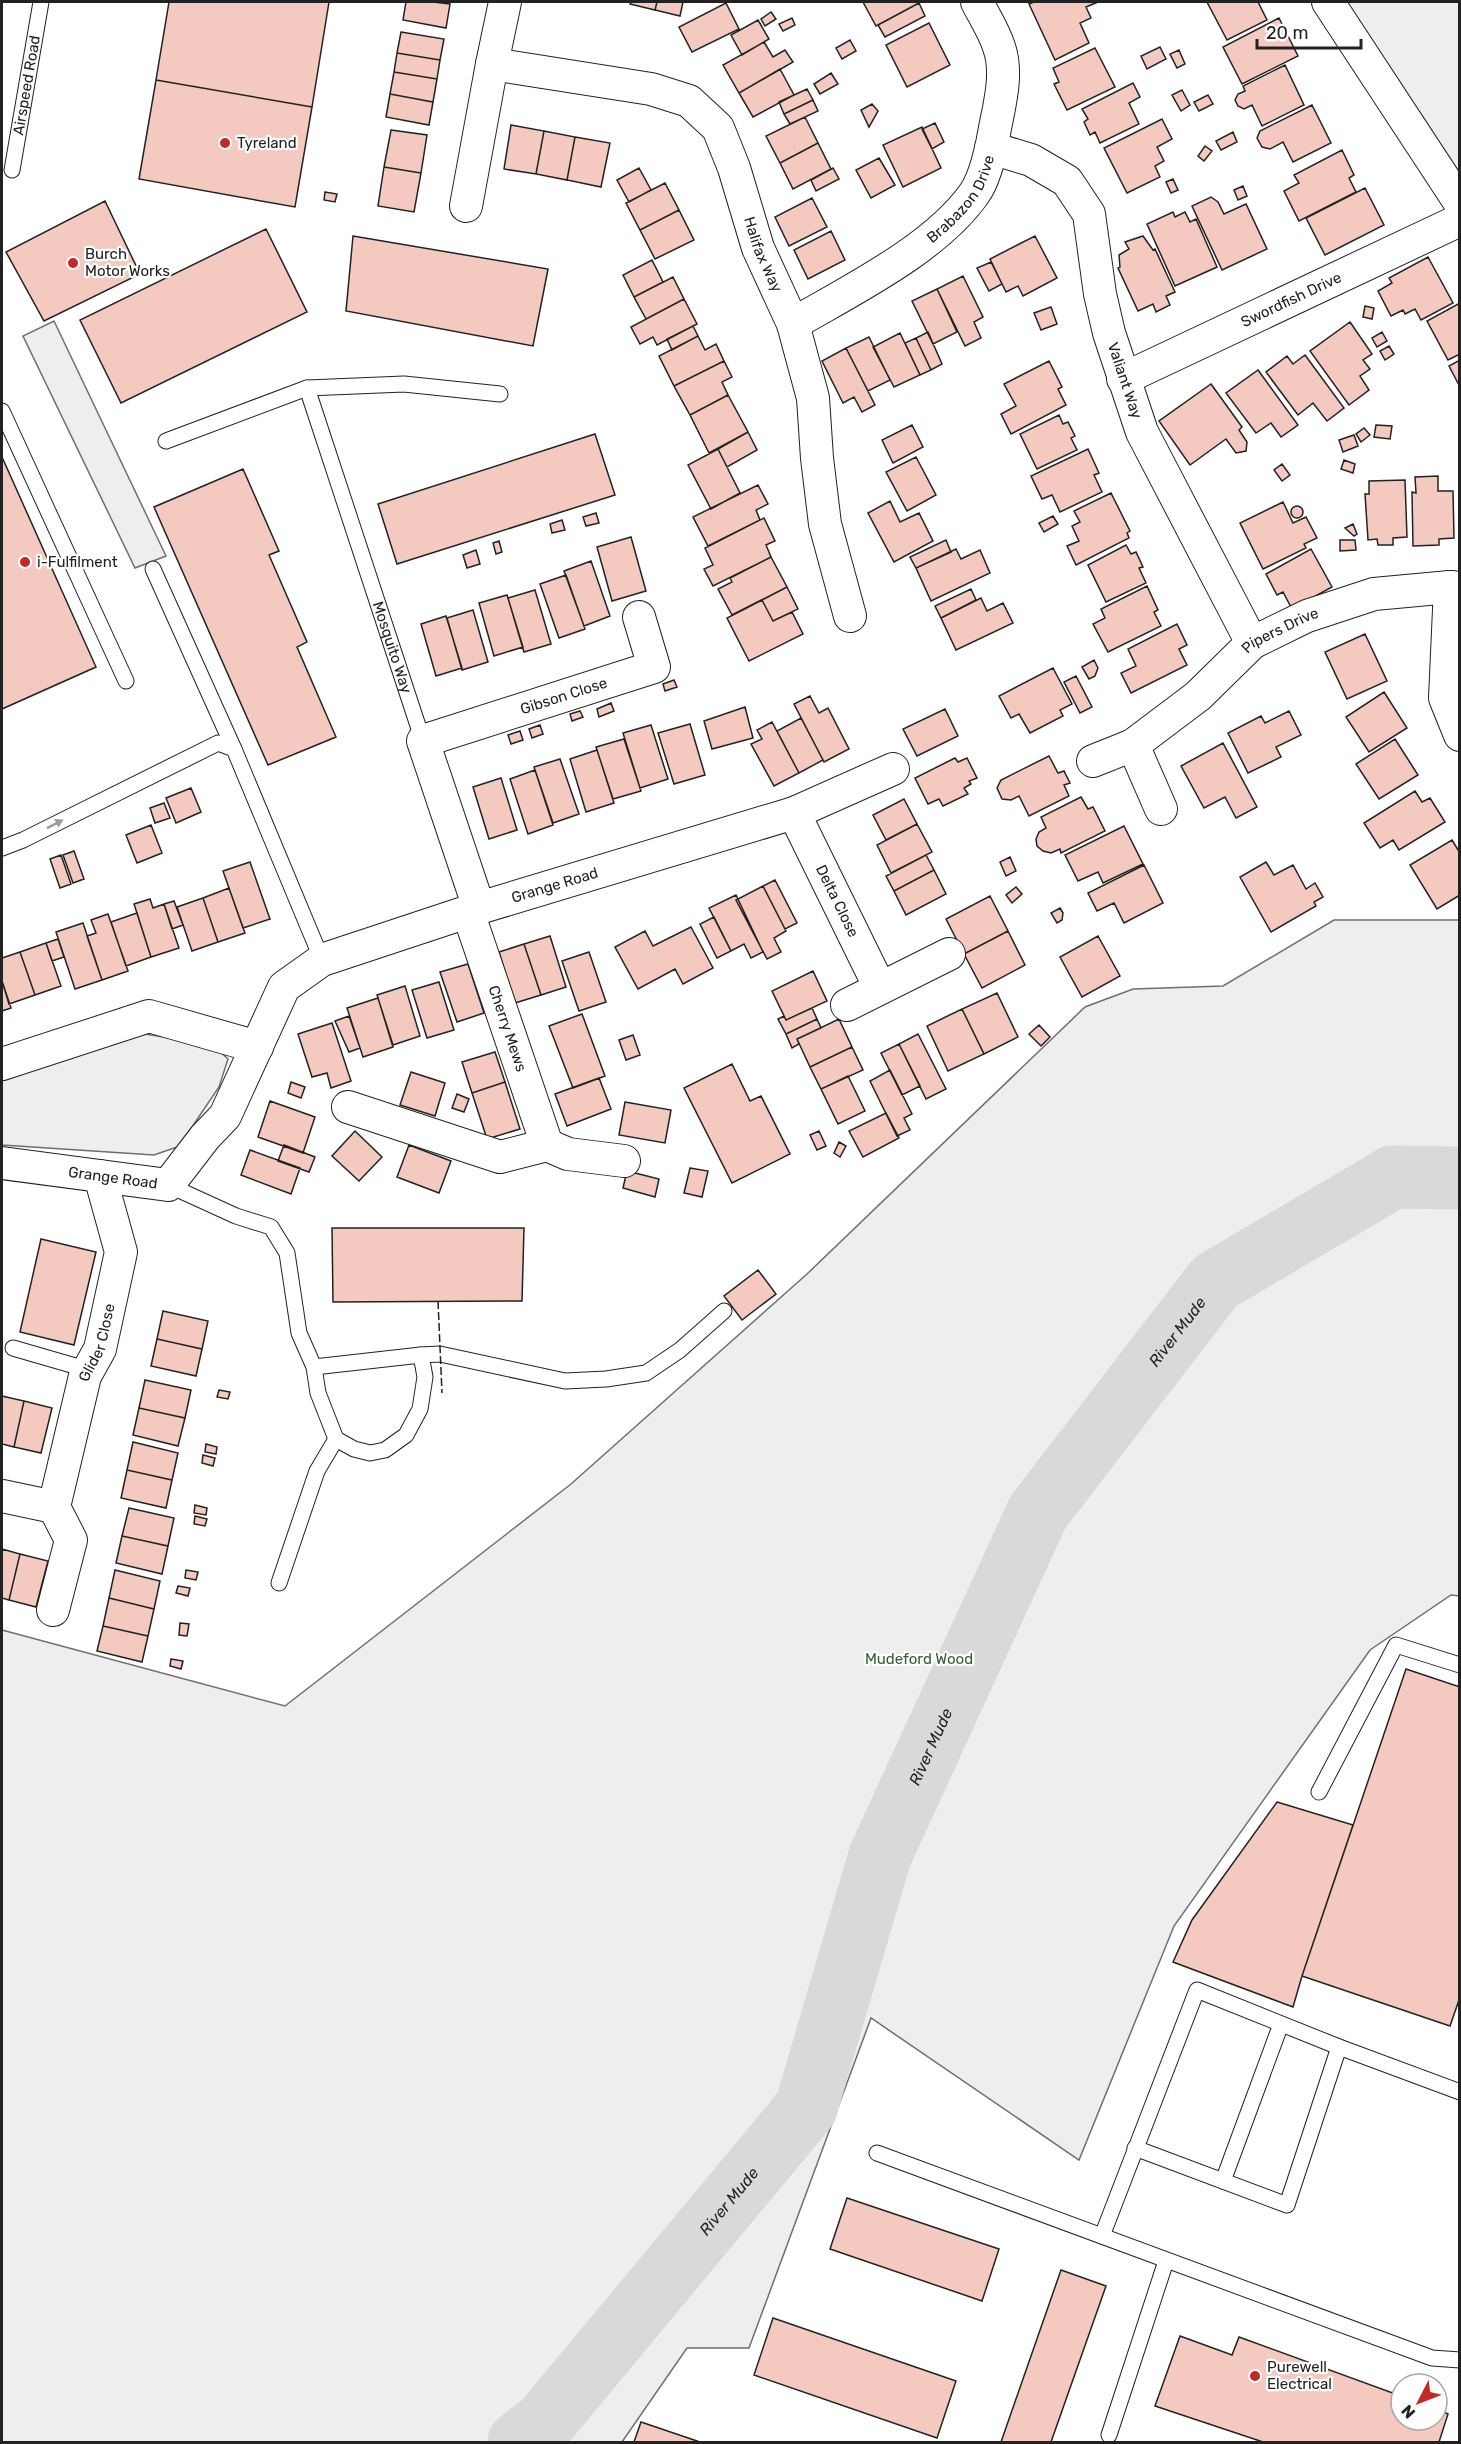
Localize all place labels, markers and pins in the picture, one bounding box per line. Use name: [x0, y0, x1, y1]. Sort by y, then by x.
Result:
place label: Tyreland: [237, 134, 297, 152]
marker: Tyreland: [218, 136, 232, 150]
place label: Burch Motor Works: [85, 245, 170, 280]
marker: Burch Motor Works: [66, 256, 80, 270]
place label: i-Fulfilment: [37, 553, 118, 571]
marker: i-Fulfilment: [18, 555, 32, 569]
place label: Purewell Electrical: [1267, 2358, 1332, 2393]
marker: Purewell Electrical: [1248, 2369, 1262, 2383]

